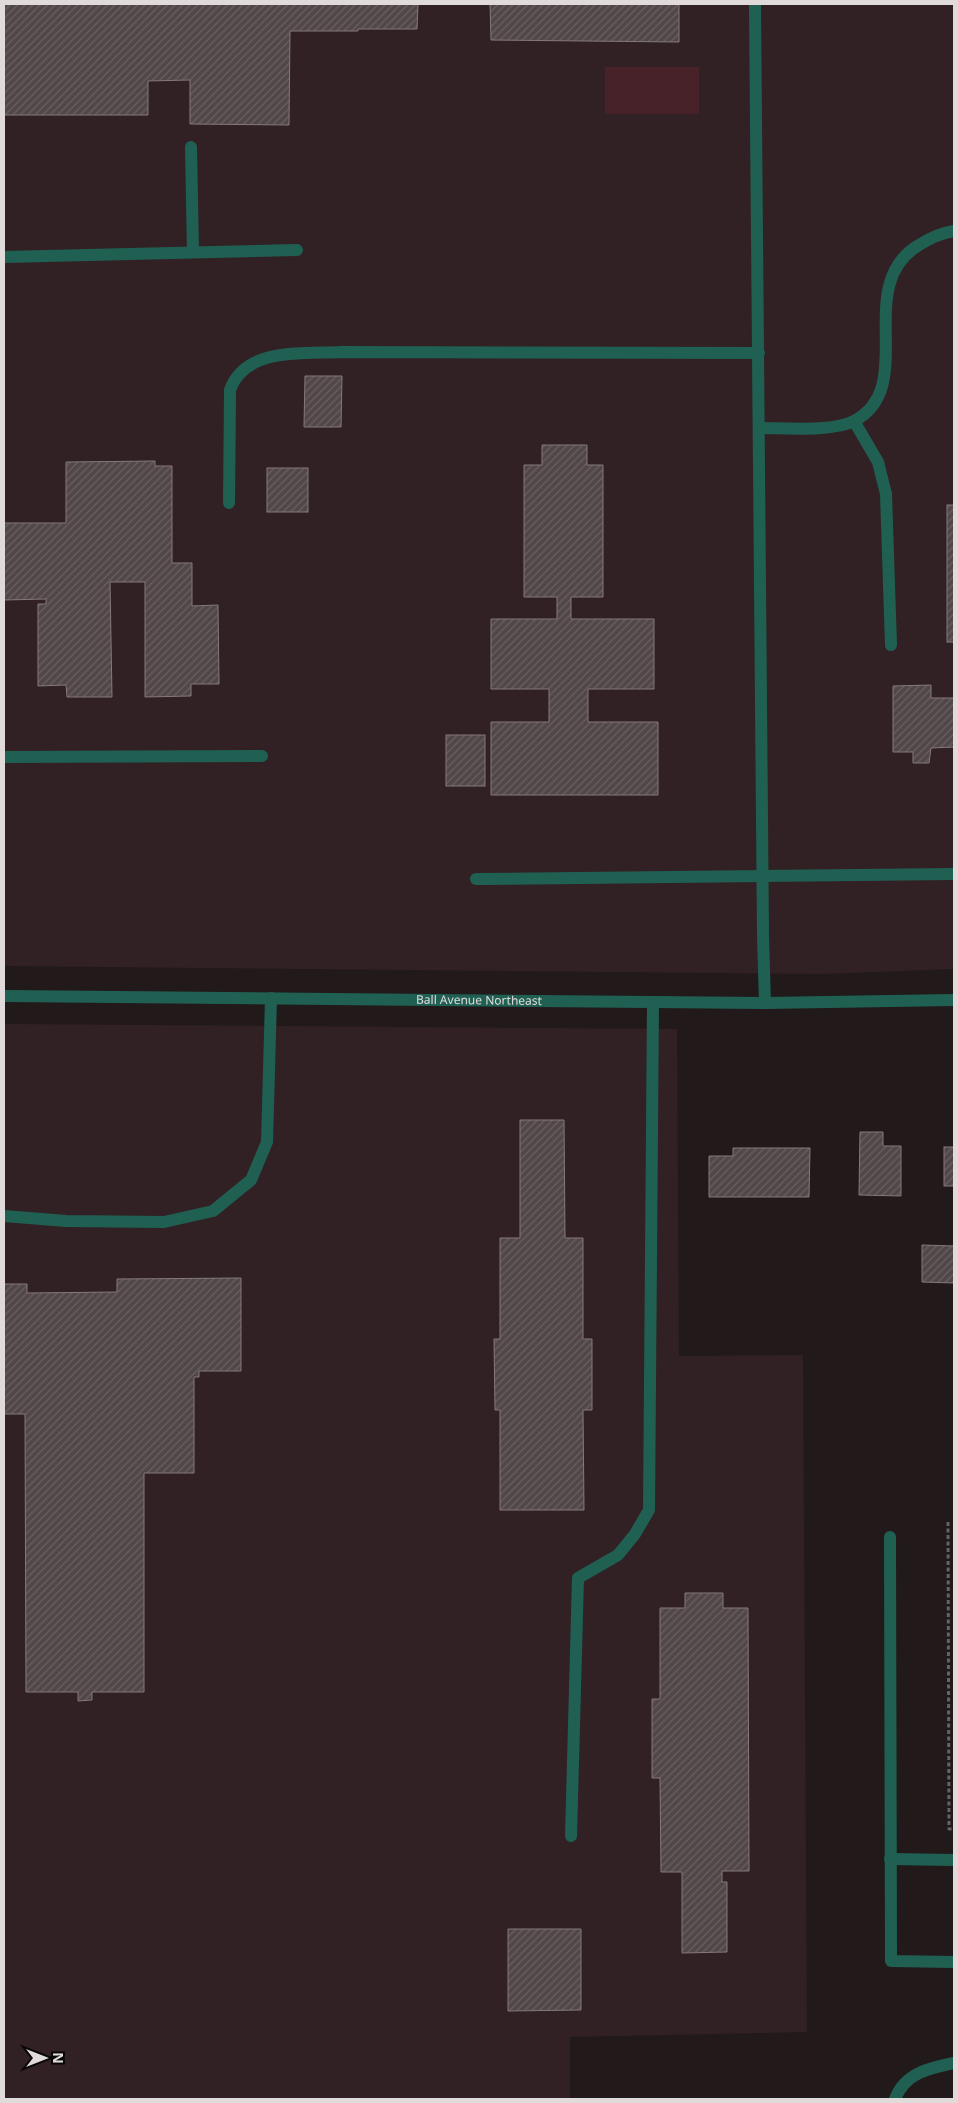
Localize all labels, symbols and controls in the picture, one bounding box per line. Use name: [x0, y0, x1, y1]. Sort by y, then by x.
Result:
street label: Ball Avenue Northeast: [416, 991, 543, 1009]
north arrow: [20, 2033, 70, 2083]
text: N: [49, 2052, 68, 2064]

